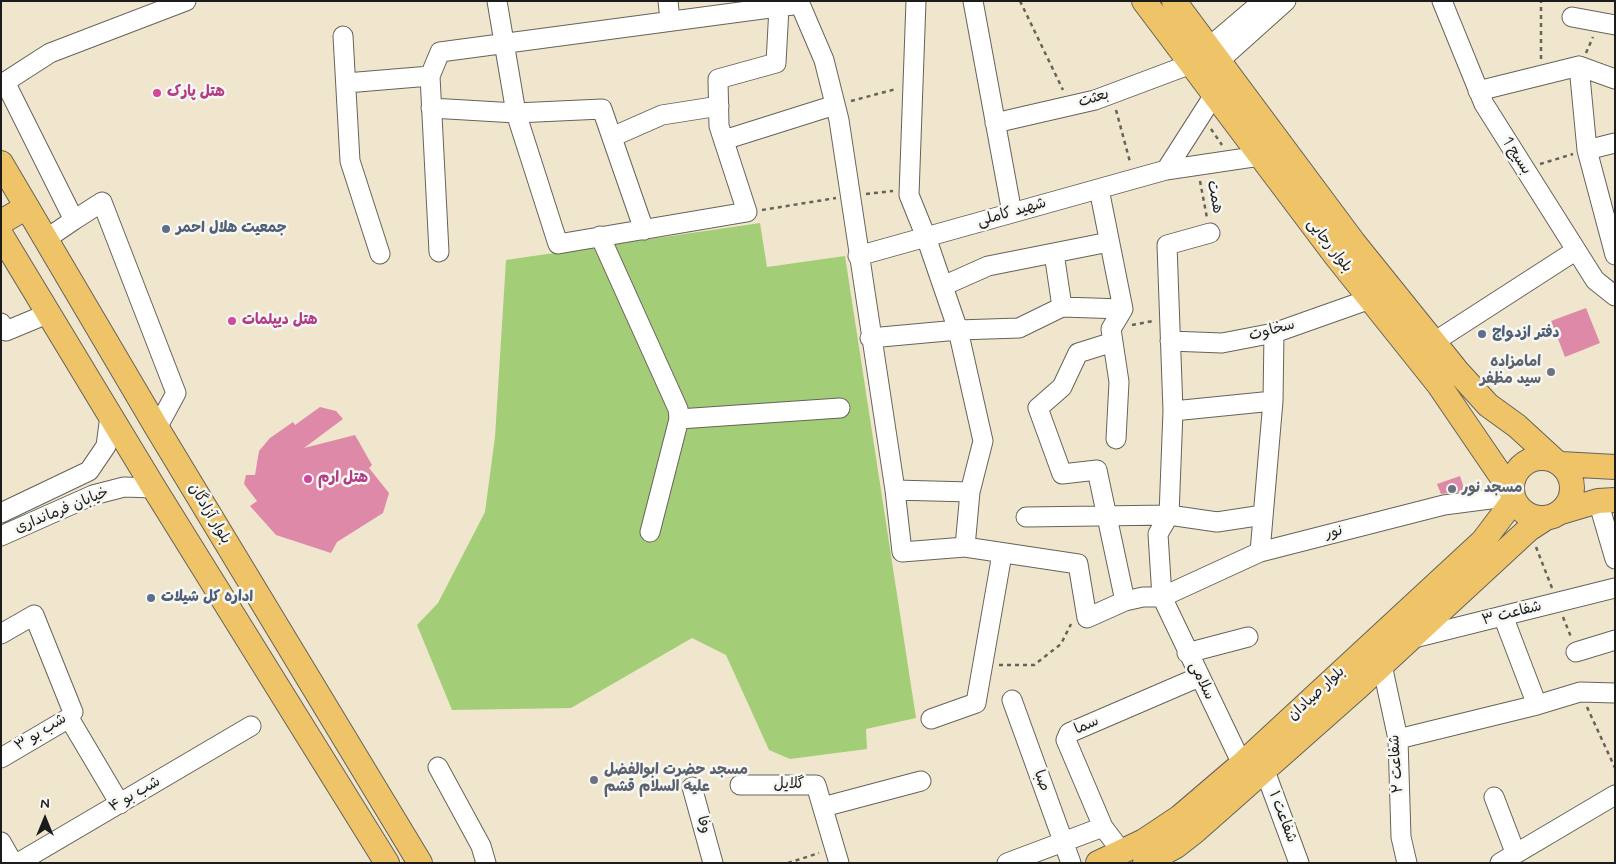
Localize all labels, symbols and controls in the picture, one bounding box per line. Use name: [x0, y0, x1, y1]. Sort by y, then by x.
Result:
place label: هتل پارک: [167, 84, 225, 102]
street label: بعثت: [1077, 86, 1111, 112]
marker: هتل پارک: [151, 87, 163, 99]
street label: بسیج 1: [1497, 134, 1535, 178]
street label: همت: [1202, 179, 1226, 215]
street label: شهید کاملی: [975, 195, 1049, 231]
street label: بلوار رجایی: [1302, 216, 1356, 276]
place label: جمعیت هلال احمر: [176, 220, 286, 238]
marker: جمعیت هلال احمر: [160, 223, 172, 235]
place label: هتل دیپلمات: [242, 312, 318, 330]
marker: هتل دیپلمات: [226, 315, 238, 327]
street label: سخاوت: [1247, 316, 1297, 346]
place label: دفتر ازدواج: [1492, 325, 1559, 343]
marker: دفتر ازدواج: [1476, 328, 1488, 340]
place label: امامزاده سید مظفر: [1480, 354, 1541, 389]
marker: امامزاده سید مظفر: [1545, 366, 1557, 378]
place label: هتل ارم: [318, 470, 368, 488]
marker: هتل ارم: [302, 473, 314, 485]
street label: بلوار آزادگان: [184, 480, 234, 548]
place label: مسجد نور: [1462, 480, 1523, 498]
marker: مسجد نور: [1446, 483, 1458, 495]
street label: خیابان فرمانداری: [13, 484, 111, 538]
street label: نور: [1323, 522, 1345, 544]
place label: اداره کل شیلات: [161, 589, 253, 607]
marker: اداره کل شیلات: [145, 592, 157, 604]
street label: شفاعت ۳: [1480, 598, 1544, 630]
street label: سلامی: [1184, 659, 1218, 703]
street label: بلوار صیادان: [1285, 663, 1349, 725]
street label: شب بو ۳: [12, 710, 70, 756]
street label: سما: [1072, 713, 1102, 739]
street label: شفاعت ۲: [1386, 734, 1408, 794]
place label: مسجد حضرت ابوالفضل علیه السلام قشم: [604, 762, 748, 797]
street label: صبا: [1029, 768, 1053, 794]
street label: شب بو ۴: [106, 773, 164, 817]
marker: مسجد حضرت ابوالفضل علیه السلام قشم: [588, 774, 600, 786]
street label: گلایل: [774, 776, 804, 794]
street label: شفاعت ۱: [1264, 789, 1300, 845]
north arrow: [20, 794, 70, 844]
text: N: [40, 795, 50, 813]
street label: وفا: [692, 814, 714, 836]

